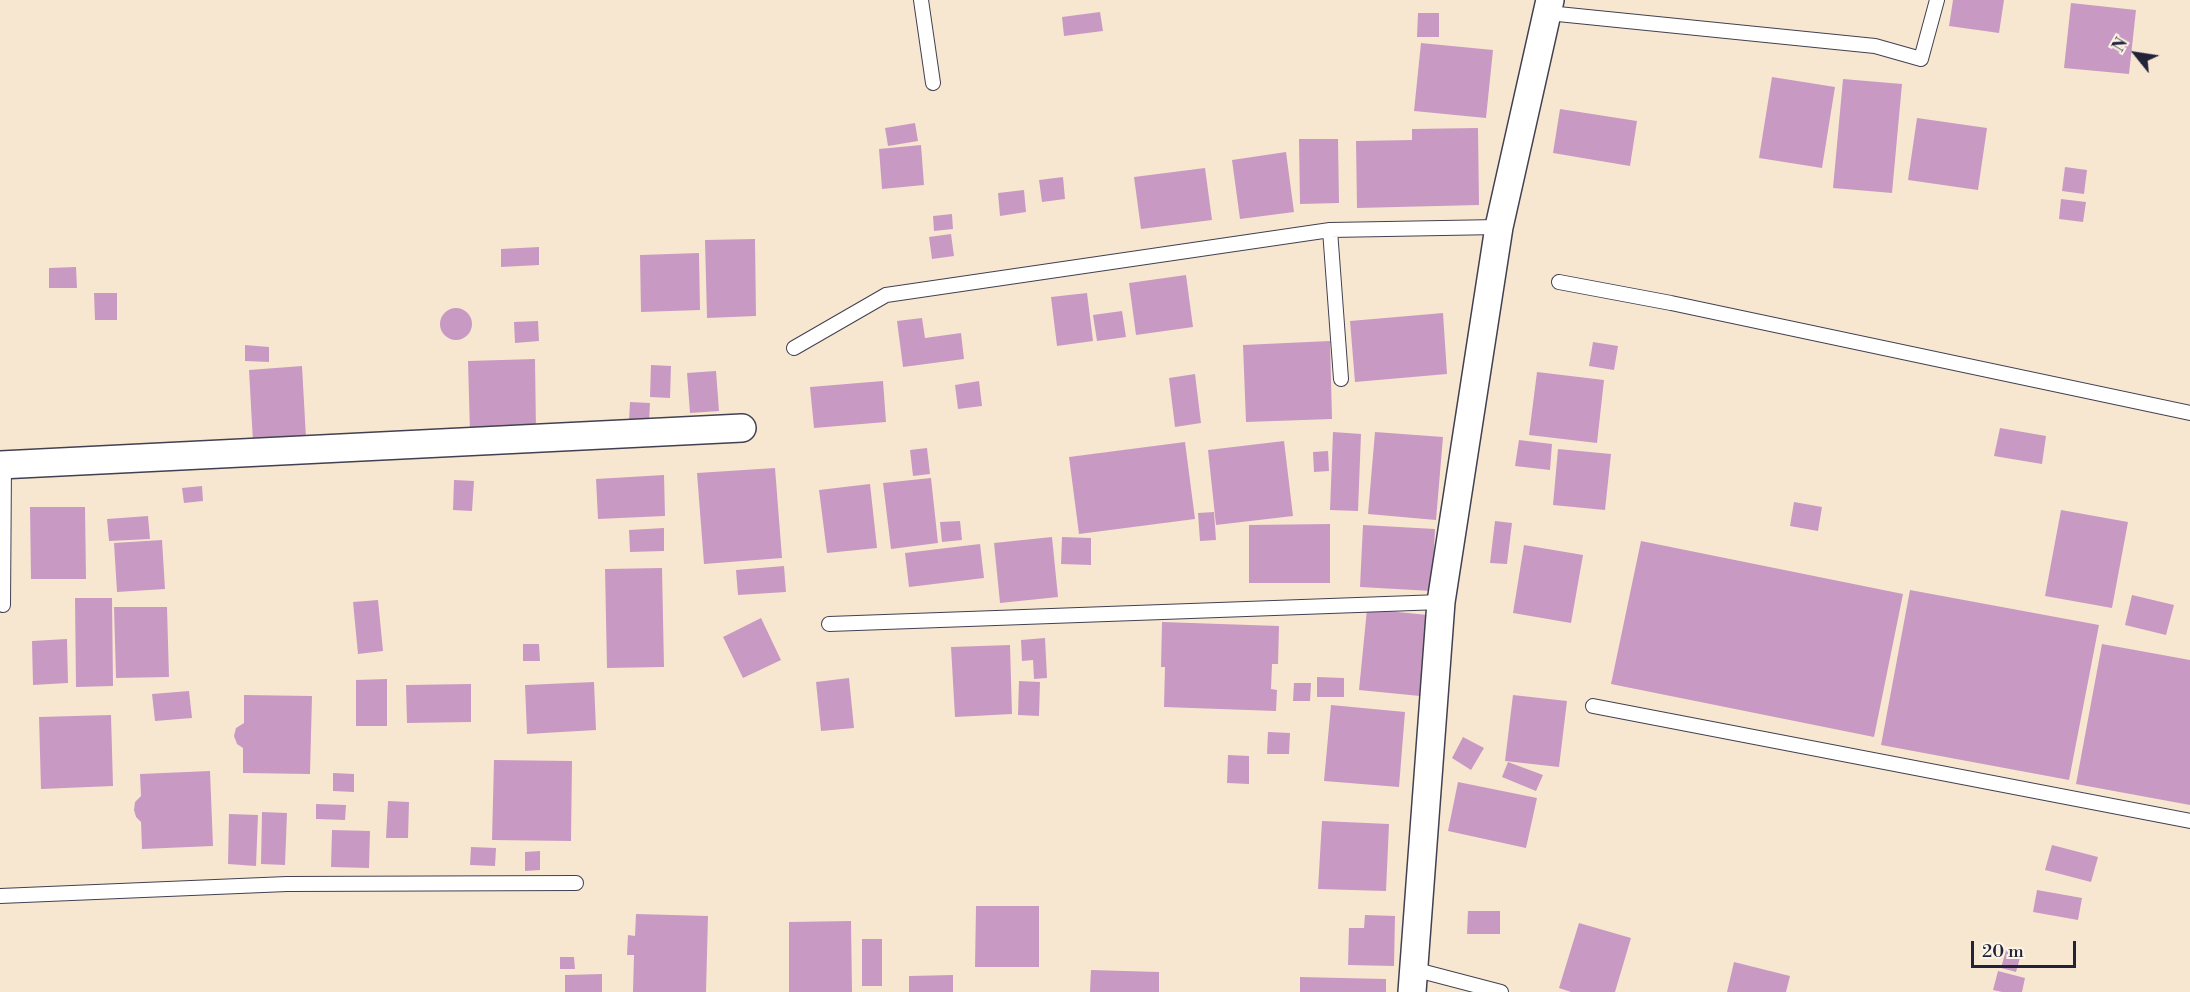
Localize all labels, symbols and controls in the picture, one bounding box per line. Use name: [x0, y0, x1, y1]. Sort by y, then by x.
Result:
north arrow: [2106, 24, 2166, 84]
text: N: [2109, 35, 2132, 55]
scale bar: [1974, 929, 2079, 967]
text: 20 m: [1982, 940, 2024, 963]

